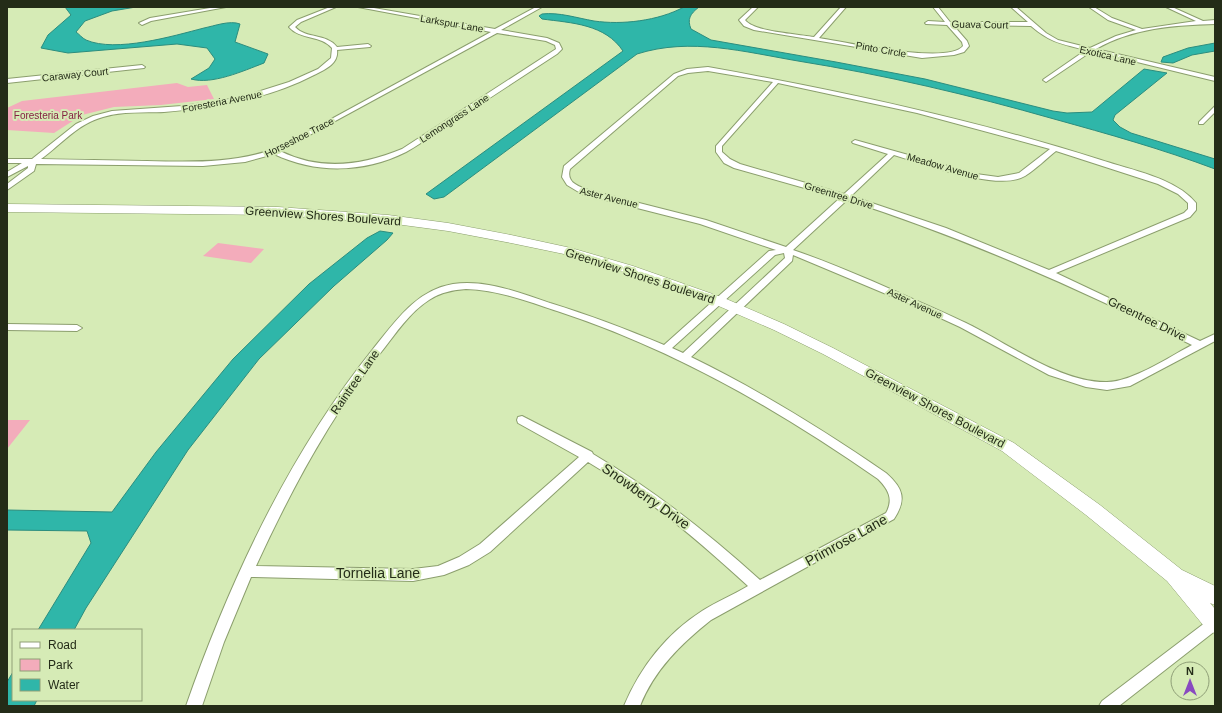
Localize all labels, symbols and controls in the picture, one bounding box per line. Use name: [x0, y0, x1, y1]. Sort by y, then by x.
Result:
street label: Larkspur Lane: [419, 13, 485, 35]
street label: Guava Court: [952, 19, 1009, 30]
street label: Pinto Circle: [855, 40, 907, 59]
street label: Exotica Lane: [1078, 44, 1138, 67]
street label: Caraway Court: [41, 66, 109, 83]
street label: Foresteria Avenue: [181, 88, 263, 115]
street label: Lemongrass Lane: [418, 92, 491, 145]
park label: Foresteria Park: [14, 110, 83, 121]
street label: Horseshoe Trace: [263, 115, 336, 160]
street label: Meadow Avenue: [906, 151, 980, 182]
street label: Greentree Drive: [803, 180, 875, 211]
street label: Aster Avenue: [579, 185, 639, 210]
street label: Greenview Shores Boulevard: [245, 204, 401, 228]
street label: Greenview Shores Boulevard: [564, 245, 716, 307]
street label: Aster Avenue: [886, 286, 944, 321]
street label: Greentree Drive: [1106, 294, 1189, 344]
street label: Raintree Lane: [328, 347, 383, 417]
street label: Greenview Shores Boulevard: [863, 365, 1007, 451]
street label: Snowberry Drive: [599, 460, 693, 532]
street label: Primrose Lane: [802, 511, 890, 569]
street label: Tornelia Lane: [336, 565, 420, 581]
legend: [12, 629, 142, 701]
text: Road: [48, 638, 77, 652]
text: Park: [48, 658, 74, 672]
north arrow: [1170, 661, 1210, 701]
text: N: [1186, 665, 1194, 677]
text: Water: [48, 678, 80, 692]

